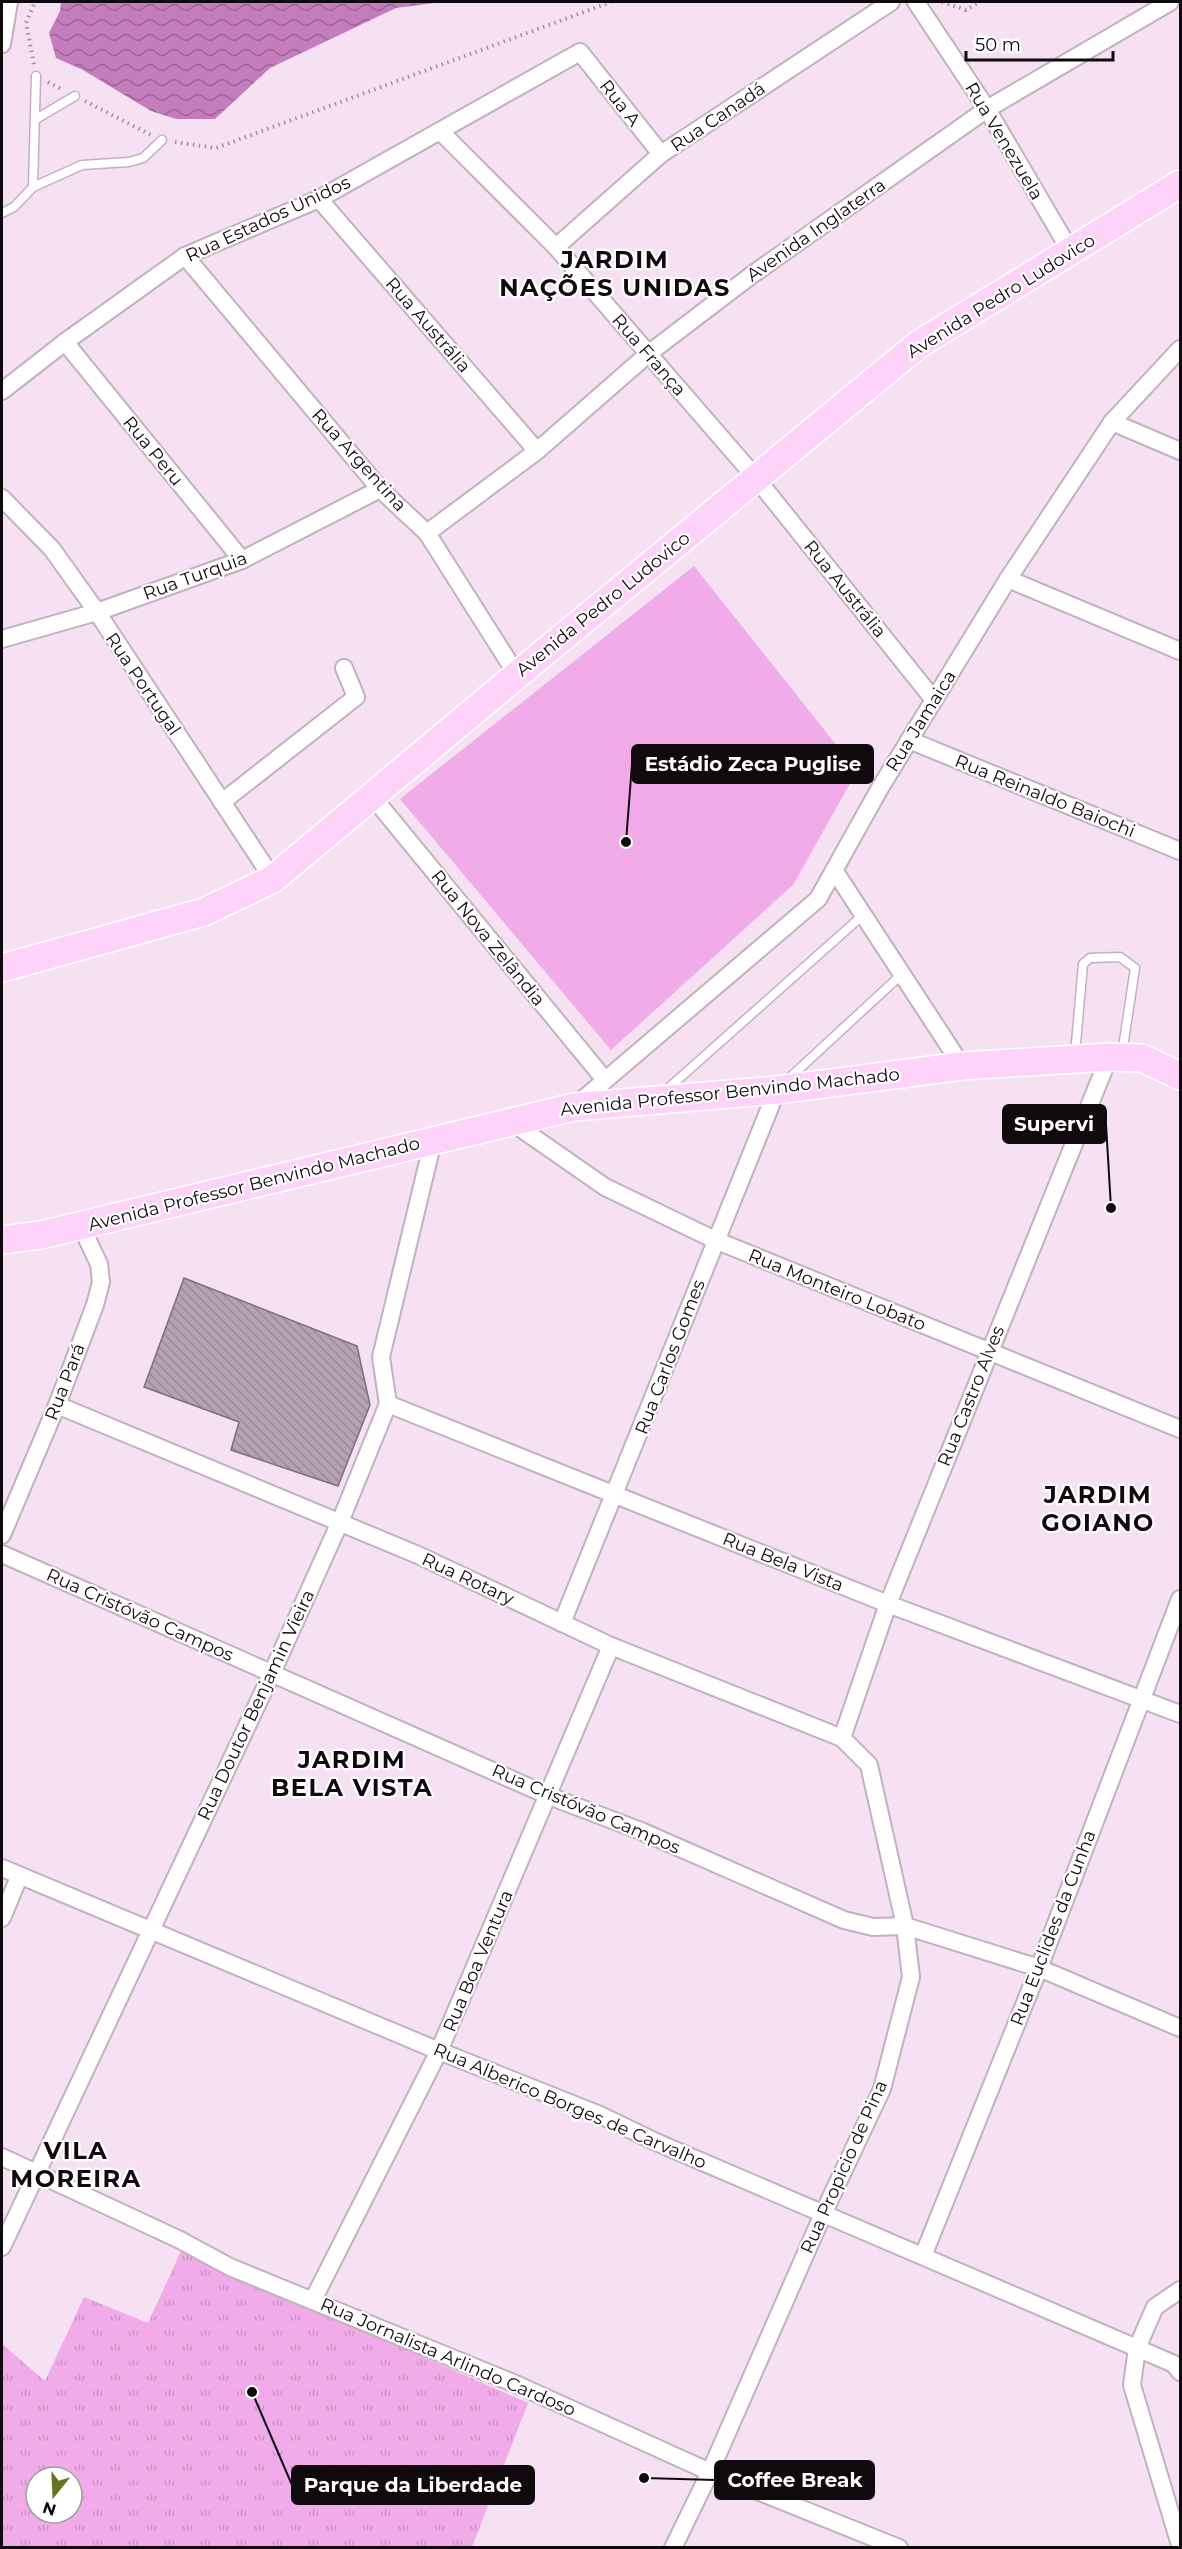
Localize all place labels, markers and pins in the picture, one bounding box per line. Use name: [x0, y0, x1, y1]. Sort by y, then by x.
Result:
callout: Estádio Zeca Puglise: [632, 745, 873, 783]
callout: Supervi: [1003, 1105, 1106, 1143]
callout: Coffee Break: [715, 2461, 874, 2499]
callout: Parque da Liberdade: [292, 2466, 534, 2504]

